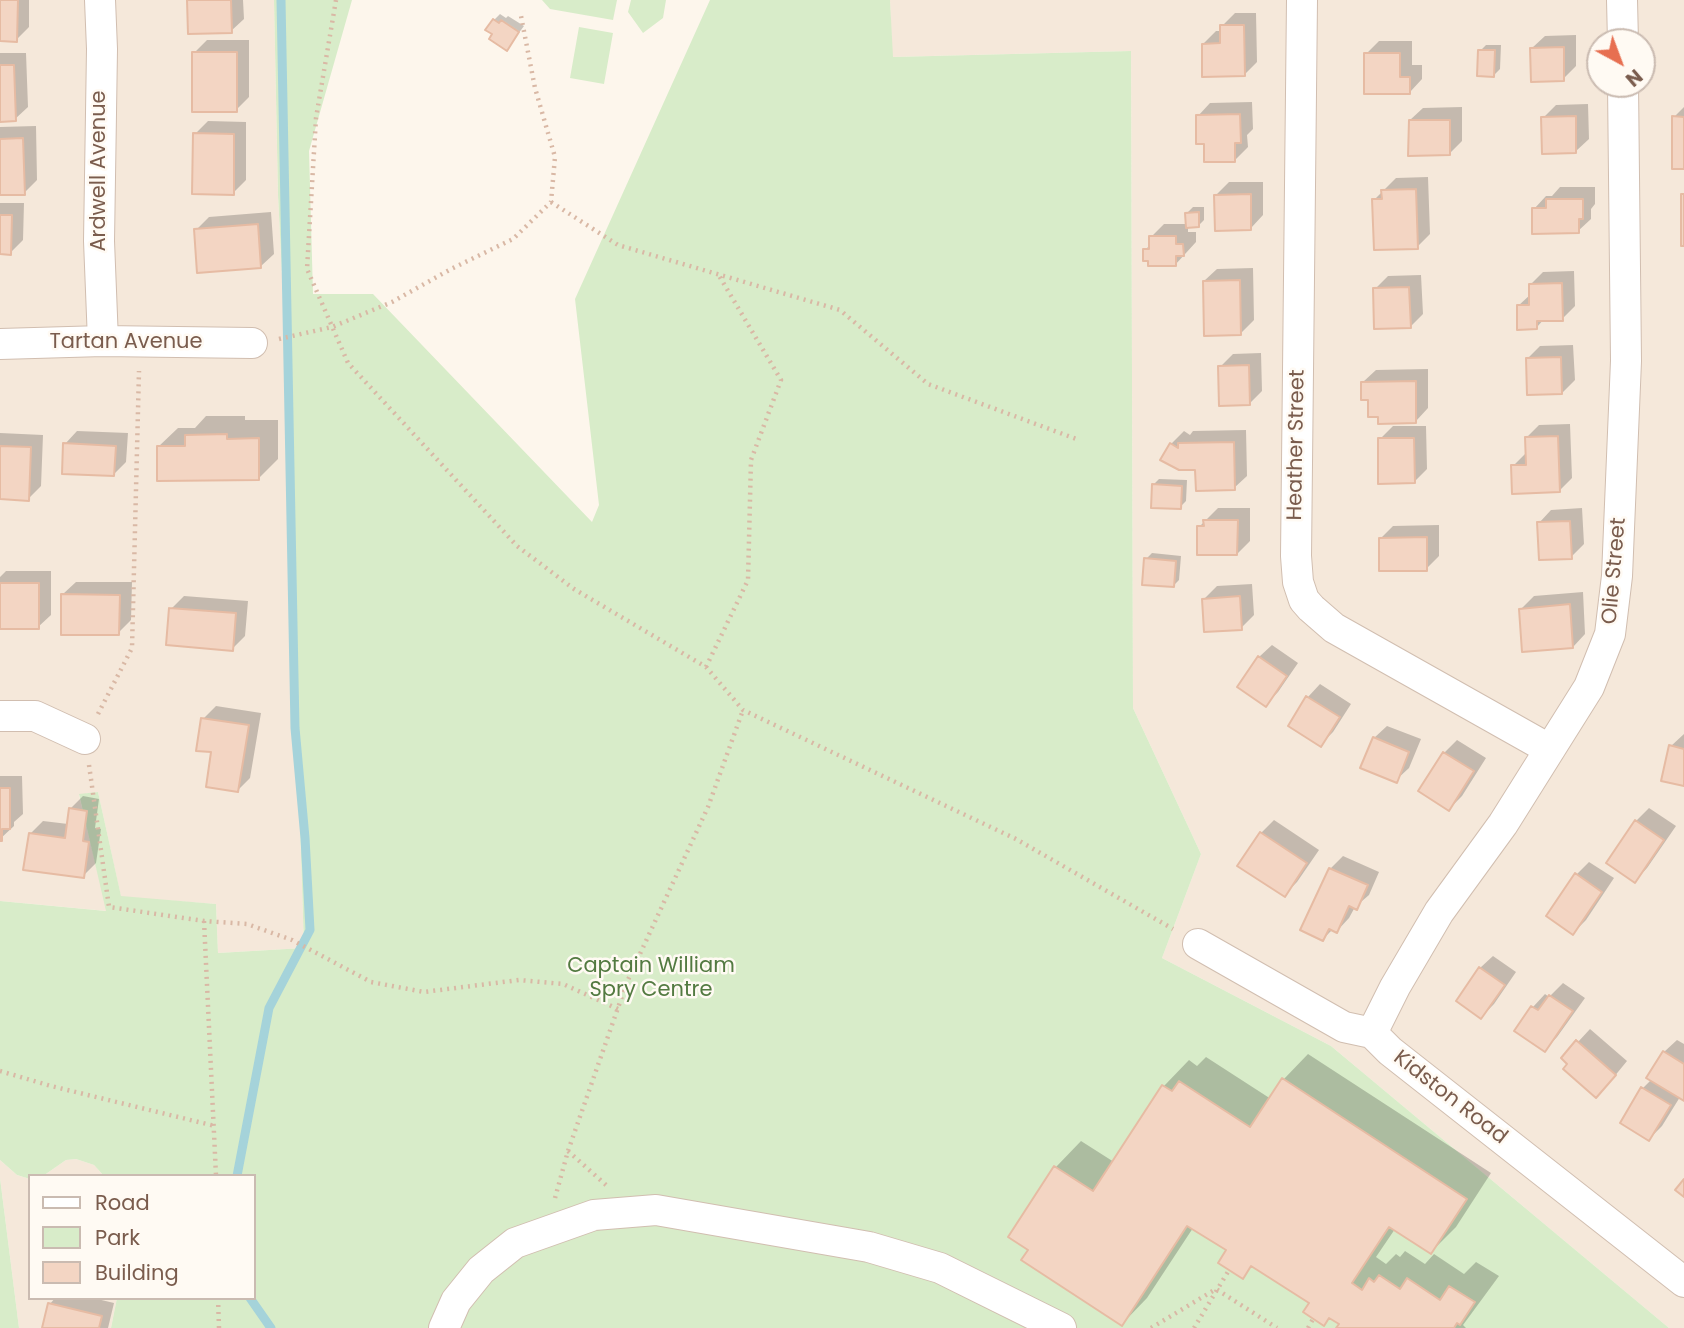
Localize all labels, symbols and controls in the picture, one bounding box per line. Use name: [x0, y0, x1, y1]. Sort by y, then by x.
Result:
north arrow: [1586, 28, 1656, 98]
text: N: [1620, 63, 1648, 93]
street label: Ardwell Avenue: [87, 90, 113, 252]
street label: Tartan Avenue: [49, 330, 203, 356]
street label: Heather Street: [1283, 369, 1311, 521]
street label: Olie Street: [1598, 517, 1632, 625]
park label: Captain William Spry Centre: [567, 954, 735, 1004]
street label: Kidston Road: [1388, 1046, 1512, 1150]
legend: [28, 1174, 256, 1300]
text: Road: [95, 1188, 150, 1217]
text: Park: [95, 1223, 140, 1252]
text: Building: [95, 1258, 179, 1287]

